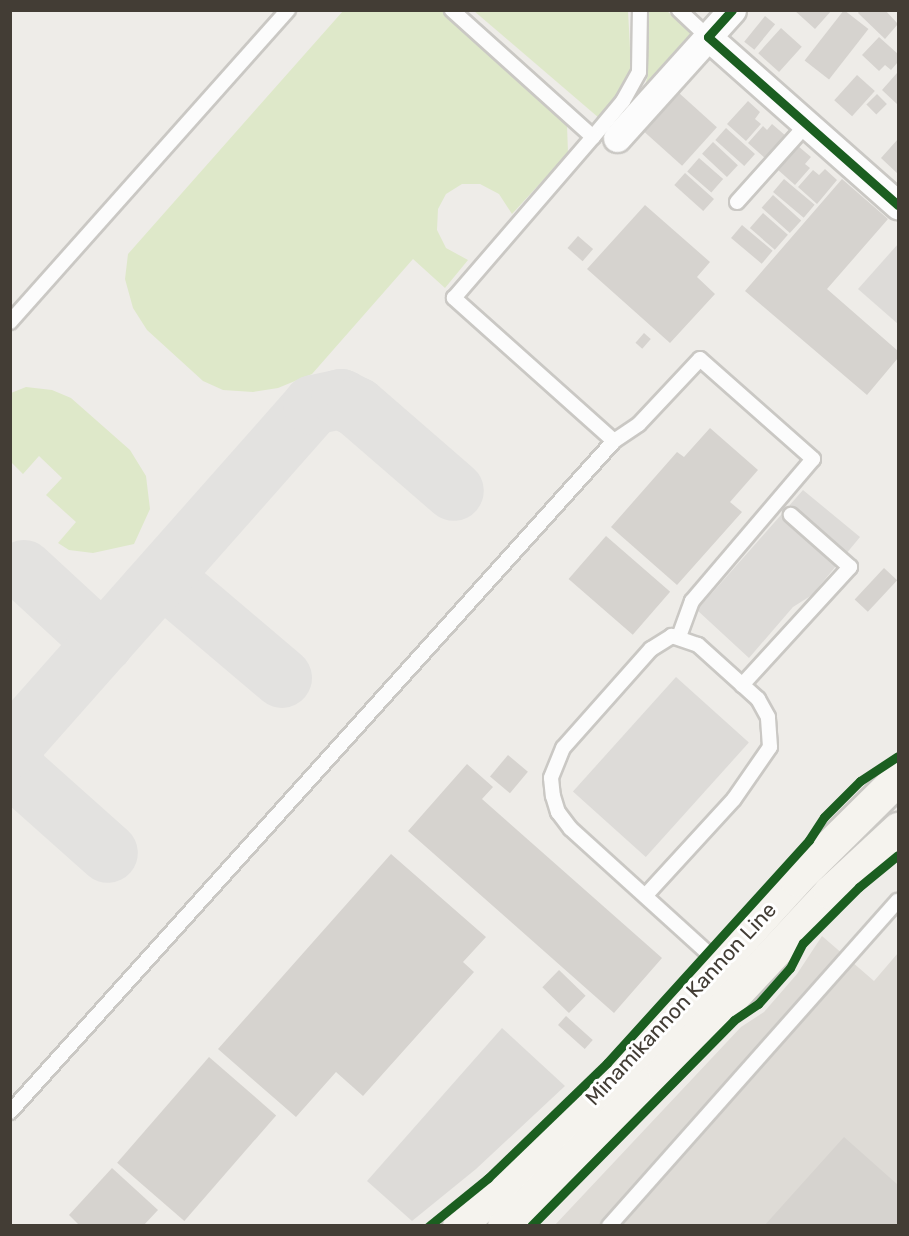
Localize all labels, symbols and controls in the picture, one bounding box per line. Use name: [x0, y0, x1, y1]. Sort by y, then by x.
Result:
street label: Minamikannon Kannon Line: [580, 897, 782, 1111]

